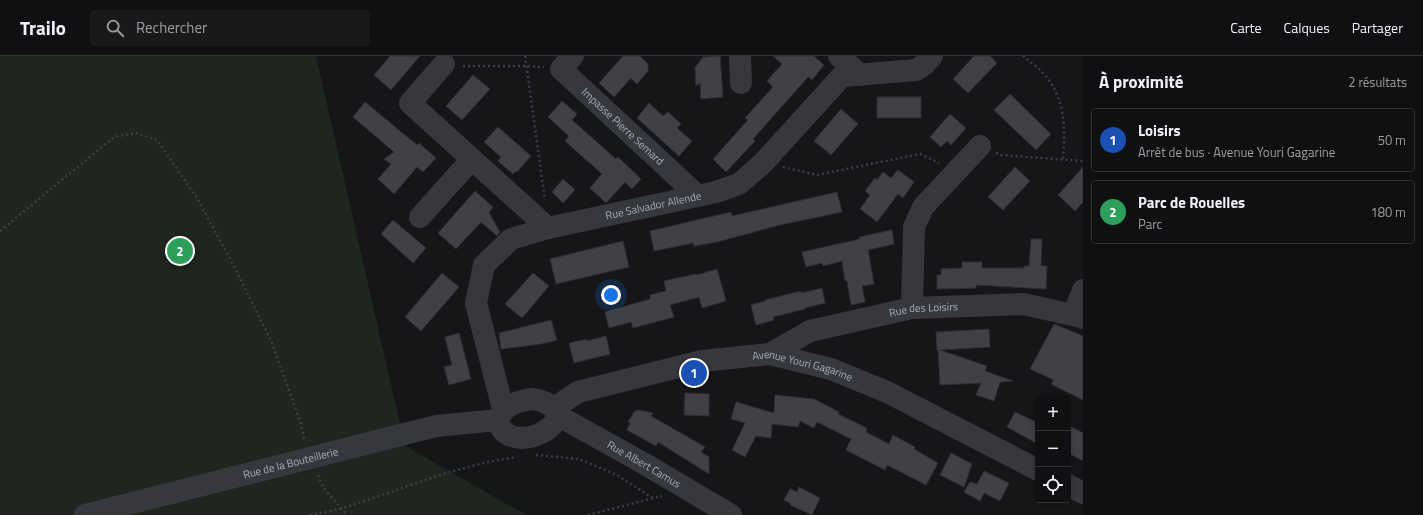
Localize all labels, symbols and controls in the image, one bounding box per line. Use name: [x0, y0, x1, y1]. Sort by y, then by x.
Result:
search box: [90, 10, 370, 46]
text: Trailo: [20, 13, 66, 42]
text: Rechercher: [136, 16, 207, 39]
icon: search: [104, 17, 126, 39]
text: Carte: [1230, 17, 1262, 38]
text: Calques: [1284, 17, 1330, 38]
text: Partager: [1352, 17, 1403, 38]
text: À proximité: [1099, 69, 1183, 95]
text: 2 résultats: [1348, 72, 1407, 92]
street label: Impasse Pierre Semard: [578, 84, 668, 169]
text: Loisirs: [1138, 119, 1181, 142]
text: 1: [1109, 130, 1117, 150]
text: 50 m: [1378, 130, 1406, 150]
text: Arrêt de bus · Avenue Youri Gagarine: [1138, 142, 1335, 162]
street label: Rue Salvador Allende: [604, 187, 703, 223]
text: Parc de Rouelles: [1138, 191, 1245, 214]
text: 2: [1109, 202, 1117, 222]
text: 180 m: [1370, 202, 1406, 222]
text: Parc: [1138, 214, 1162, 234]
pin: 2: [167, 236, 193, 266]
your location: [601, 285, 621, 305]
street label: Rue des Loisirs: [887, 298, 958, 321]
street label: Avenue Youri Gagarine: [751, 346, 856, 385]
pin: 1: [681, 358, 707, 388]
map controls: [1035, 395, 1071, 503]
button: +: [1035, 395, 1071, 431]
button: −: [1035, 431, 1071, 467]
street label: Rue Albert Camus: [604, 437, 684, 492]
street label: Rue de la Bouteillerie: [241, 443, 340, 483]
button: locate: [1035, 467, 1071, 503]

